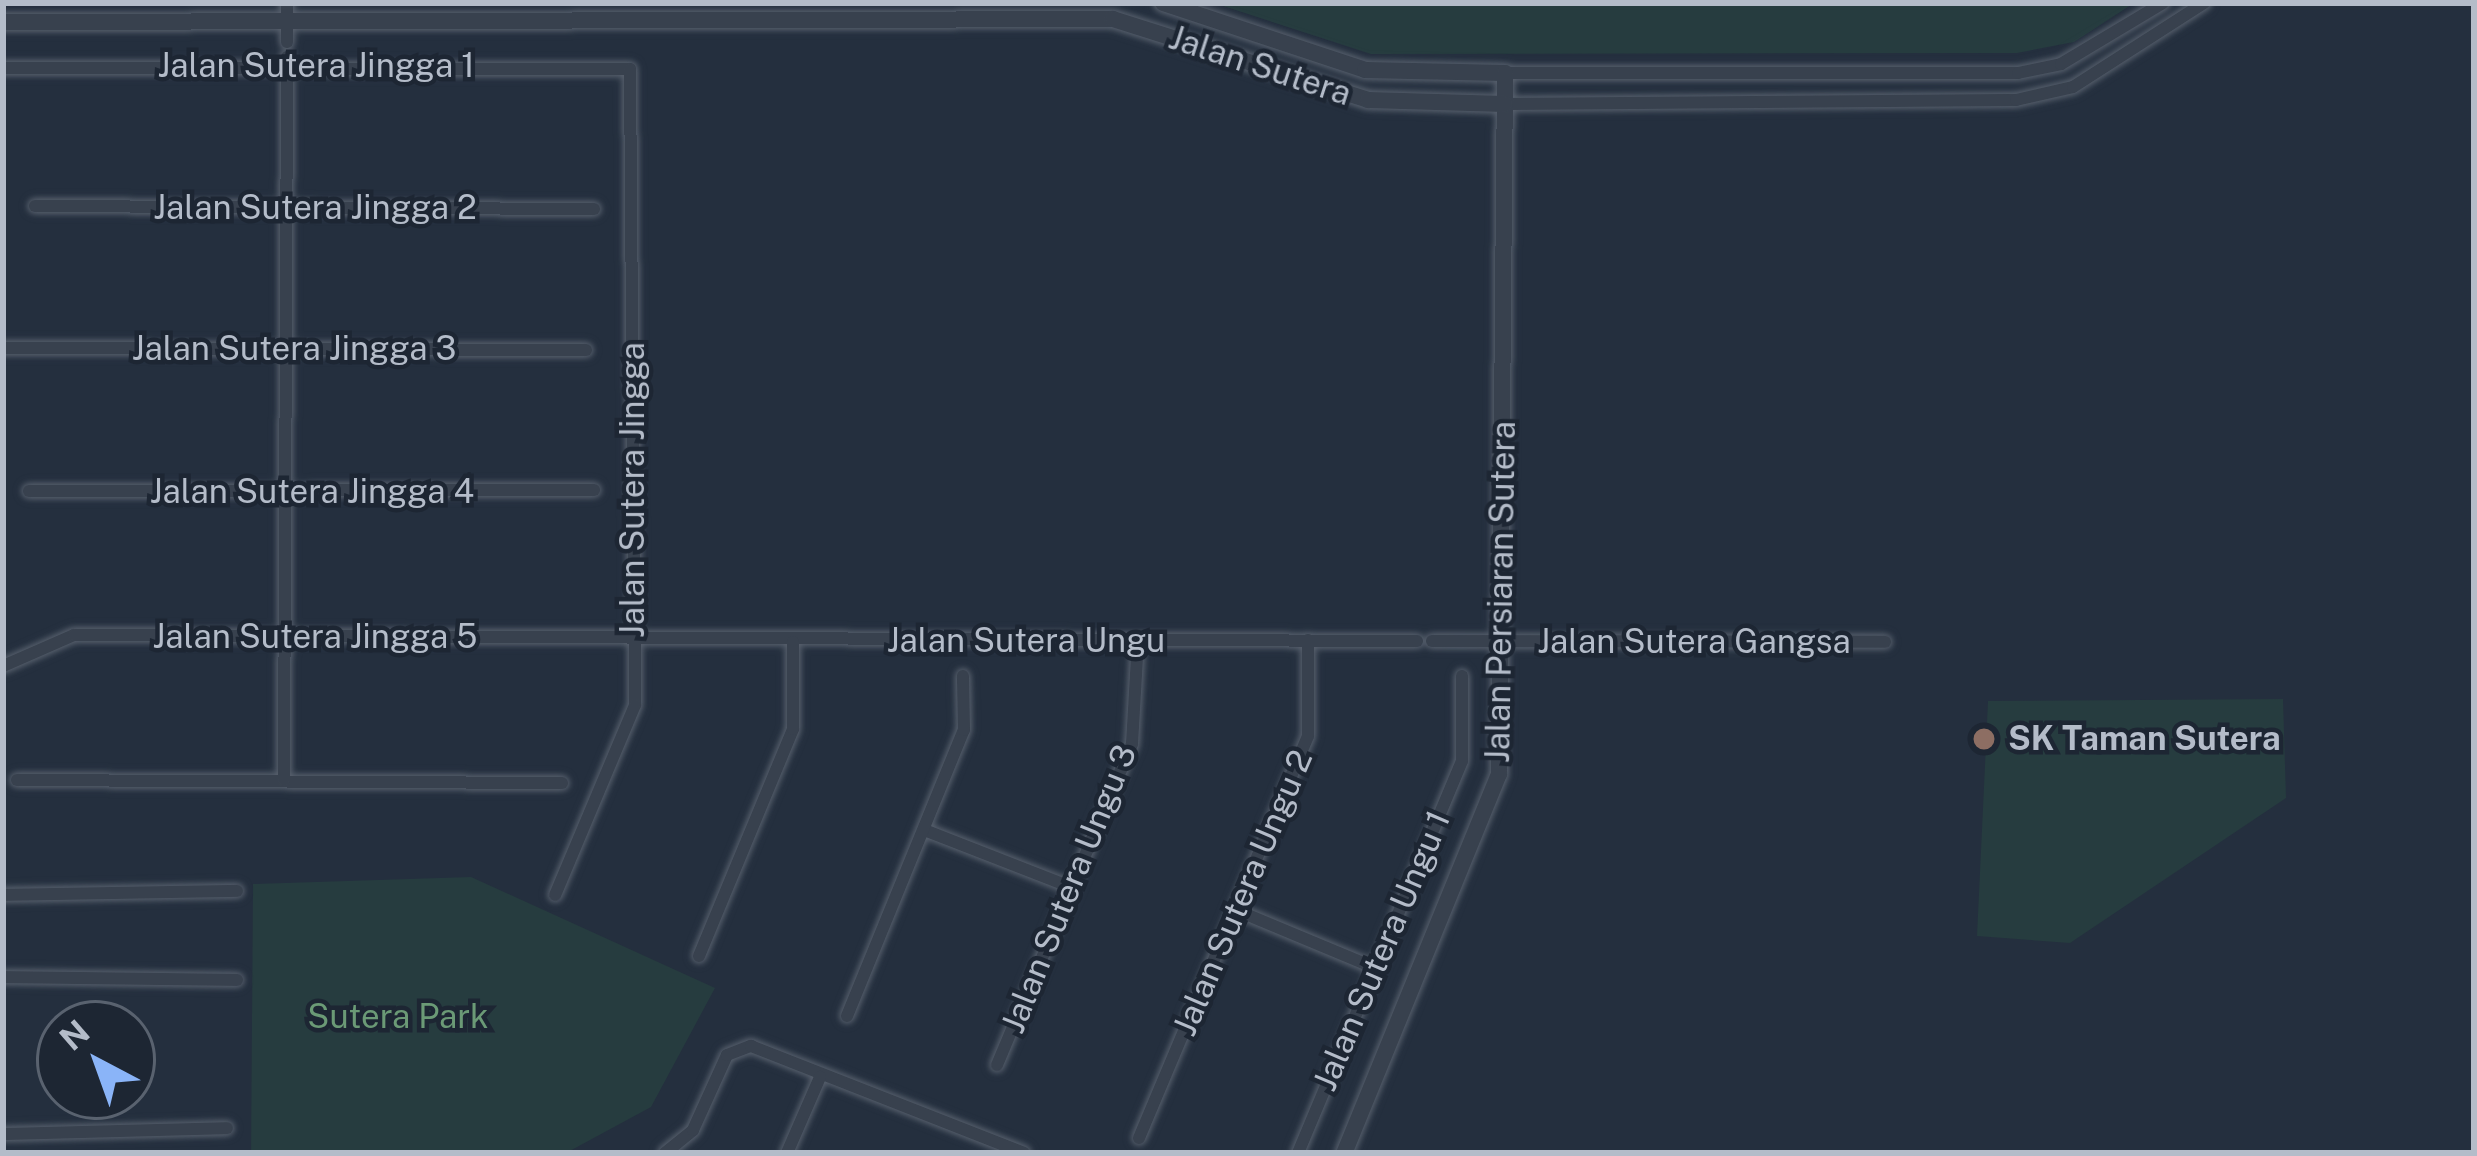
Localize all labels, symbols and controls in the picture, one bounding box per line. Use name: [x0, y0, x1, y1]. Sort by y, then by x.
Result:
street label: Jalan Sutera: [1164, 18, 1356, 114]
street label: Jalan Sutera Jingga 1: [157, 46, 475, 86]
street label: Jalan Sutera Jingga 2: [153, 188, 477, 228]
street label: Jalan Sutera Jingga 3: [132, 329, 456, 369]
street label: Jalan Sutera Jingga: [613, 342, 653, 638]
street label: Jalan Persiaran Sutera: [1478, 421, 1524, 763]
street label: Jalan Sutera Jingga 4: [150, 472, 474, 512]
street label: Jalan Sutera Jingga 5: [153, 617, 477, 657]
street label: Jalan Sutera Ungu: [887, 621, 1165, 661]
street label: Jalan Sutera Gangsa: [1537, 622, 1851, 662]
place label: SK Taman Sutera: [2008, 719, 2281, 759]
marker: SK Taman Sutera: [1971, 726, 1997, 752]
street label: Jalan Sutera Ungu 3: [993, 739, 1145, 1039]
street label: Jalan Sutera Ungu 2: [1165, 744, 1321, 1042]
street label: Jalan Sutera Ungu 1: [1305, 805, 1459, 1097]
park label: Sutera Park: [307, 997, 489, 1037]
north arrow: [36, 1000, 156, 1120]
text: N: [52, 1012, 97, 1058]

